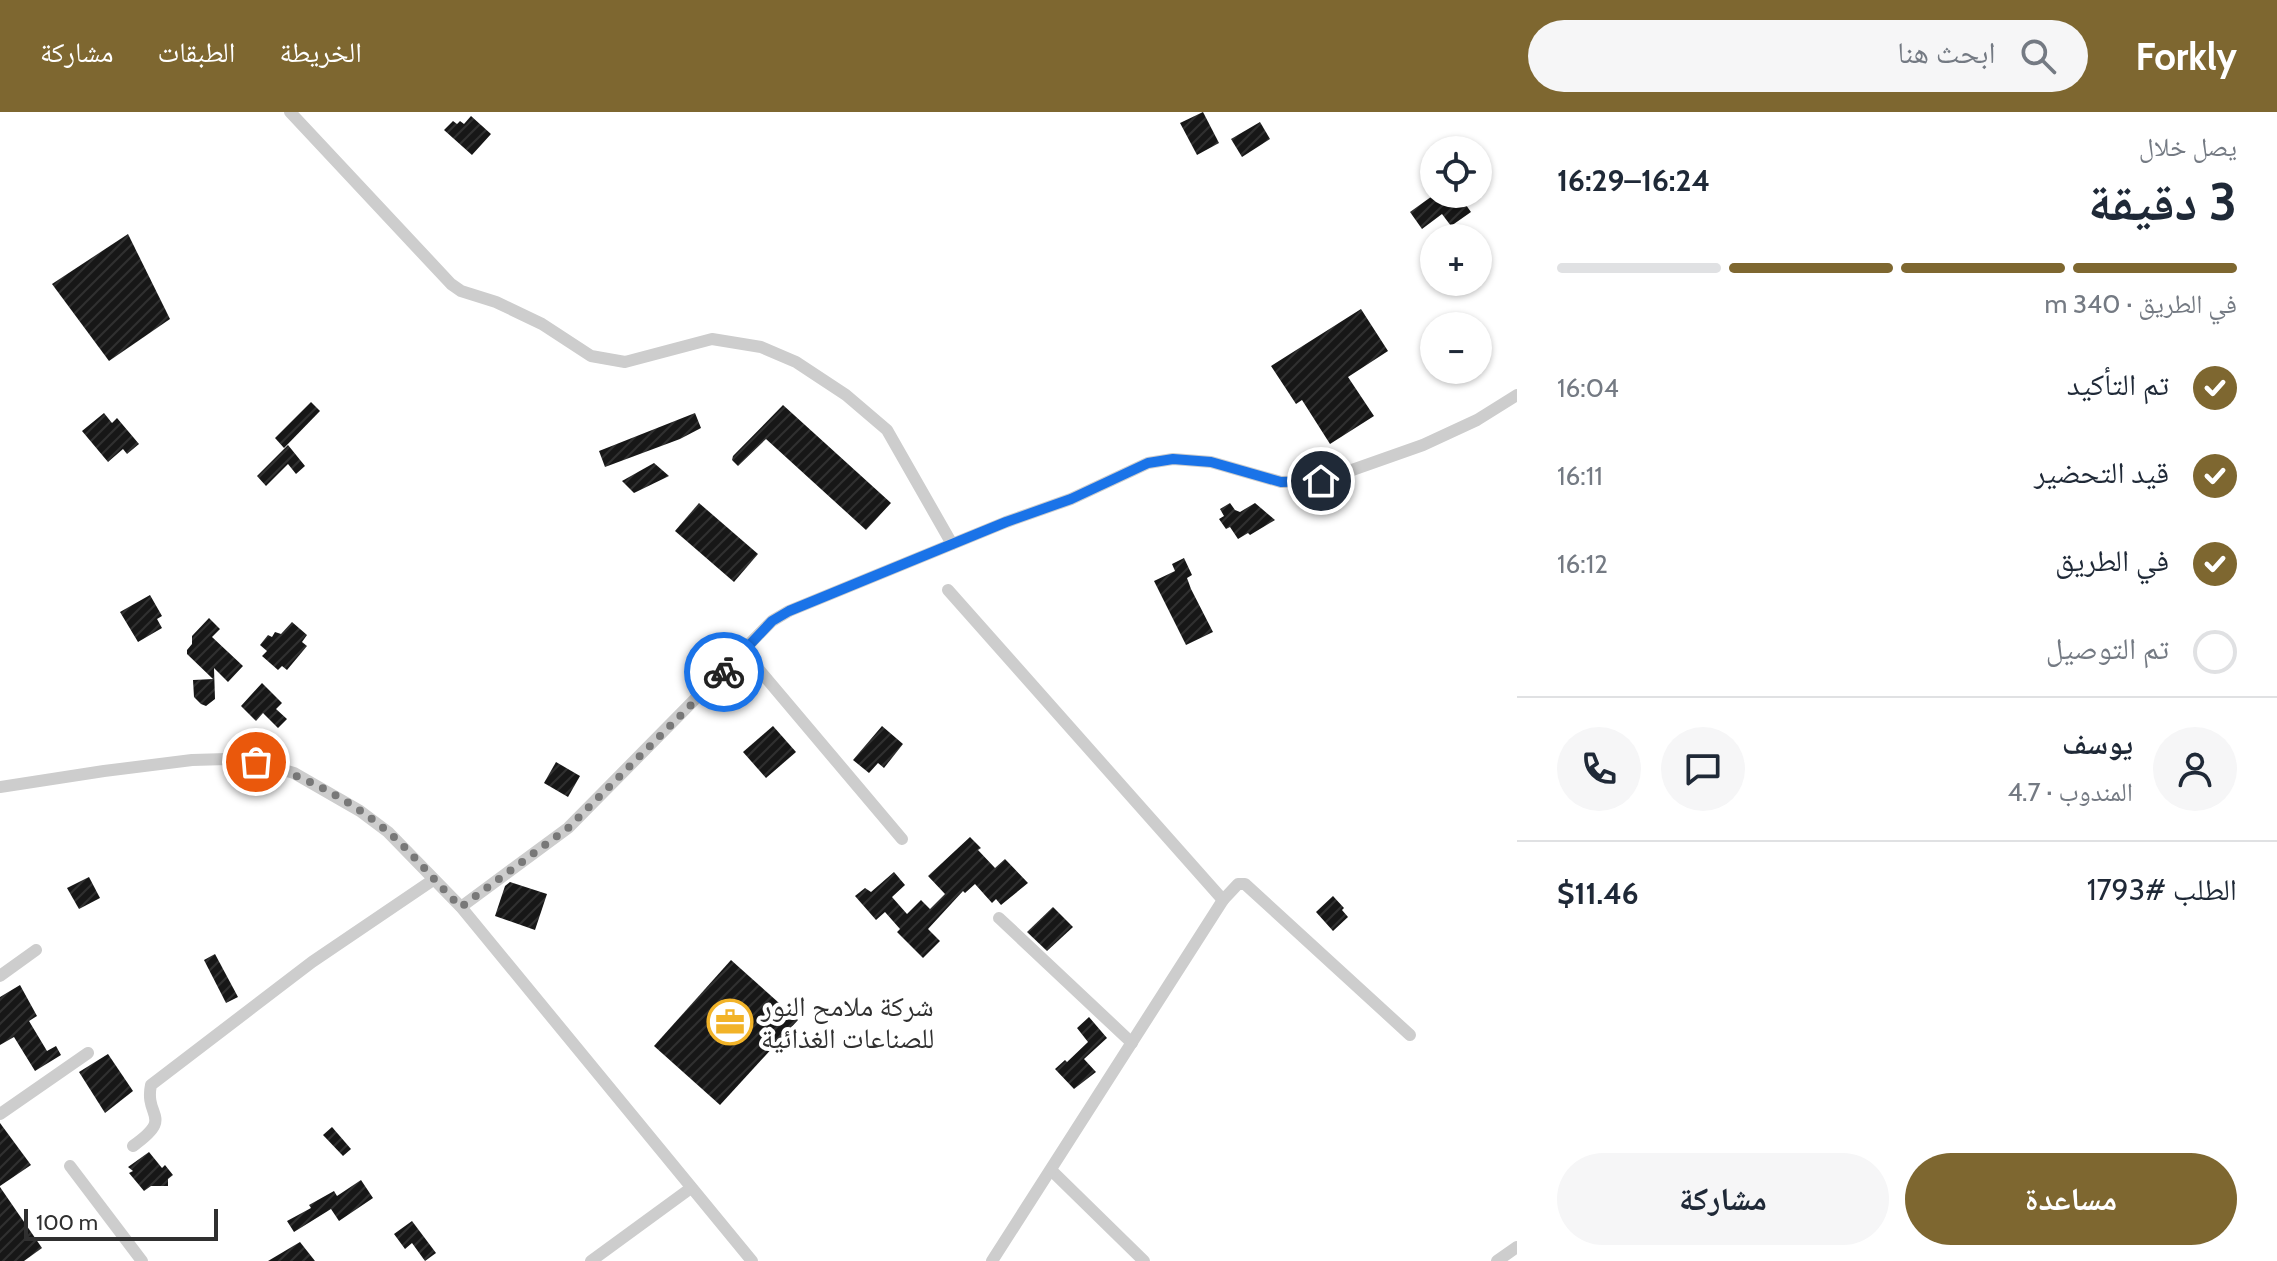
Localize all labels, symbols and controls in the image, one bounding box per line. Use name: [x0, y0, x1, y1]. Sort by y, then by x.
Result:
search box: [1528, 20, 2088, 92]
text: Forkly: [2136, 33, 2237, 80]
text: ابحث هنا: [1897, 34, 1996, 71]
icon: search: [2016, 34, 2060, 78]
text: مشاركة: [40, 35, 114, 69]
text: الطبقات: [158, 35, 235, 69]
text: الخريطة: [279, 35, 362, 69]
text: يصل خلال: [2139, 131, 2237, 163]
map controls: [1420, 136, 1492, 384]
button: locate: [1420, 136, 1492, 208]
text: 16:24–16:29: [1557, 162, 1710, 199]
text: 3 دقيقة: [2088, 170, 2237, 233]
button: +: [1420, 224, 1492, 296]
text: في الطريق · 340 m: [2044, 288, 2237, 320]
button: −: [1420, 312, 1492, 384]
text: تم التأكيد: [2067, 366, 2169, 403]
icon: check: [2193, 366, 2237, 410]
text: 16:04: [1557, 372, 1619, 404]
pin: [1287, 447, 1355, 515]
text: قيد التحضير: [2034, 454, 2169, 491]
icon: check: [2193, 454, 2237, 498]
icon: home: [1299, 459, 1343, 503]
text: 16:11: [1557, 460, 1603, 492]
text: في الطريق: [2055, 542, 2169, 579]
icon: check: [2193, 542, 2237, 586]
text: 16:12: [1557, 548, 1608, 580]
text: تم التوصيل: [2046, 630, 2169, 667]
courier: [684, 632, 764, 712]
icon: bike: [702, 650, 746, 694]
text: يوسف: [2062, 725, 2133, 762]
button: phone: [1557, 727, 1641, 811]
button: chat: [1661, 727, 1745, 811]
button: person: [2153, 727, 2237, 811]
pin: [222, 728, 290, 796]
icon: bag: [234, 740, 278, 784]
text: المندوب · 4.7: [2007, 776, 2133, 808]
text: الطلب #1793: [2087, 871, 2237, 908]
text: $11.46: [1557, 875, 1639, 912]
place label: شركة ملامح النور للصناعات الغذائية: [760, 989, 935, 1055]
office icon: شركة ملامح النور للصناعات الغذائية: [706, 998, 754, 1046]
button: مشاركة: [1557, 1153, 1889, 1245]
button: مساعدة: [1905, 1153, 2237, 1245]
scale bar: [24, 1205, 218, 1241]
text: 100 m: [36, 1209, 98, 1236]

